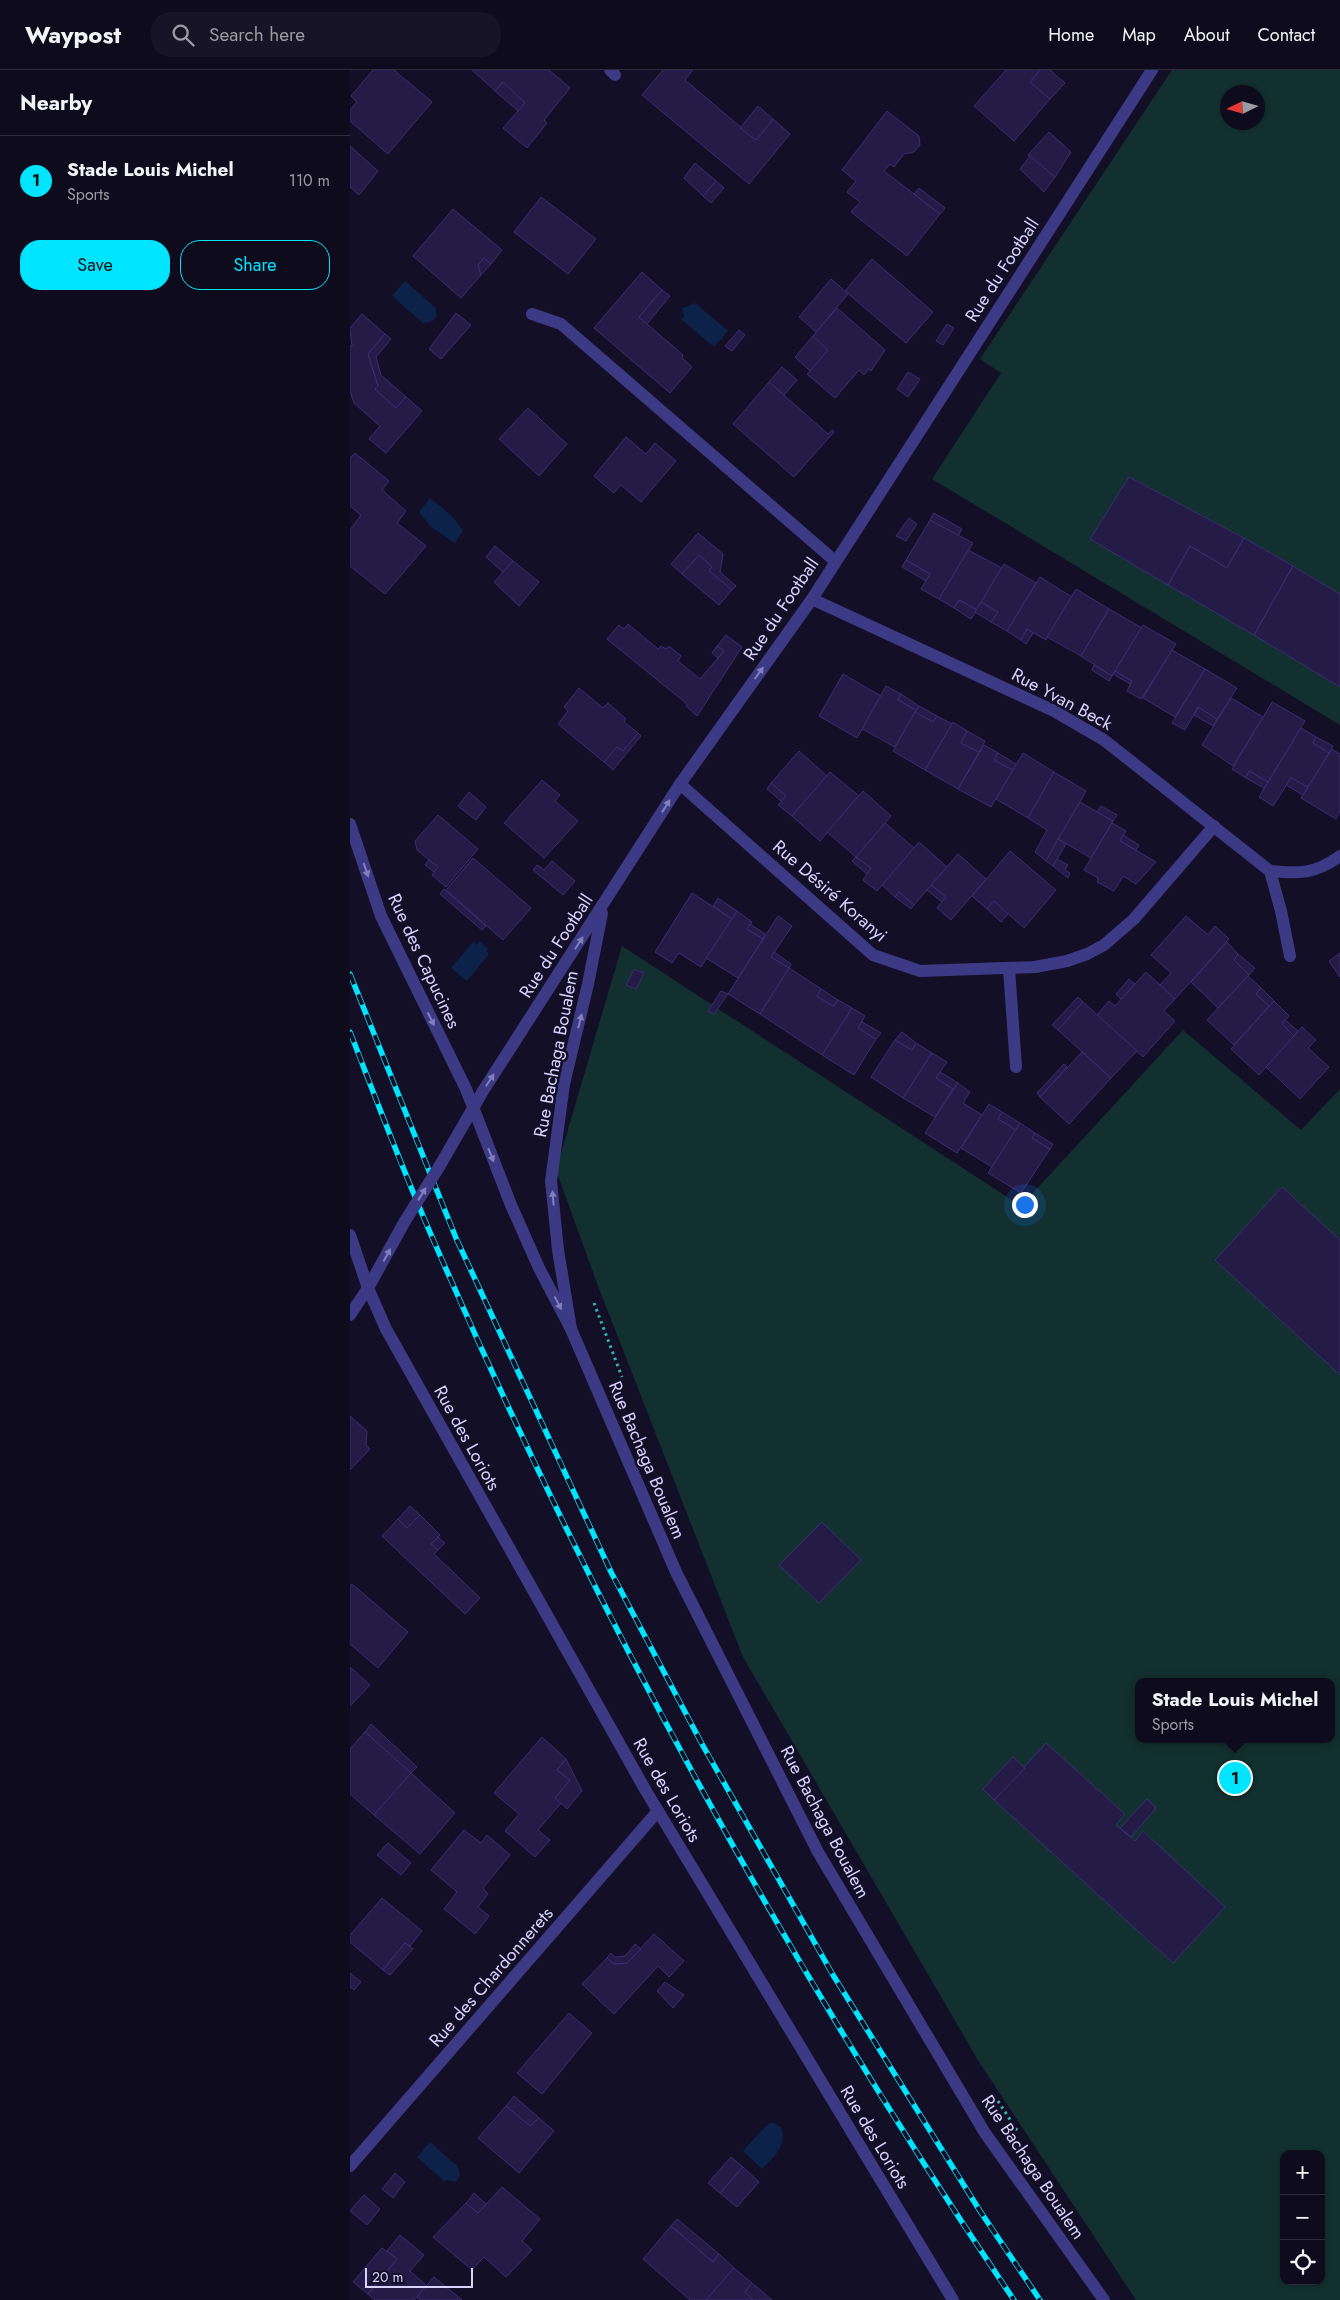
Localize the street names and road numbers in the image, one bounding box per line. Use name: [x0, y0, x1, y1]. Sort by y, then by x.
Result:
street label: Rue du Football: [959, 213, 1045, 327]
street label: Rue du Football: [737, 552, 825, 666]
street label: Rue Yvan Beck: [1007, 661, 1117, 737]
street label: Rue Désiré Koranyi: [767, 834, 893, 948]
street label: Rue des Capucines: [381, 889, 467, 1033]
street label: Rue du Football: [513, 889, 599, 1003]
street label: Rue Bachaga Boualem: [527, 968, 585, 1140]
street label: Rue Bachaga Boualem: [602, 1377, 692, 1543]
street label: Rue des Loriots: [427, 1381, 507, 1495]
street label: Rue des Loriots: [627, 1733, 707, 1847]
street label: Rue Bachaga Boualem: [774, 1741, 876, 1903]
street label: Rue des Chardonnerets: [423, 1901, 559, 2053]
street label: Rue des Loriots: [834, 2080, 916, 2194]
street label: Rue Bachaga Boualem: [975, 2090, 1091, 2244]

